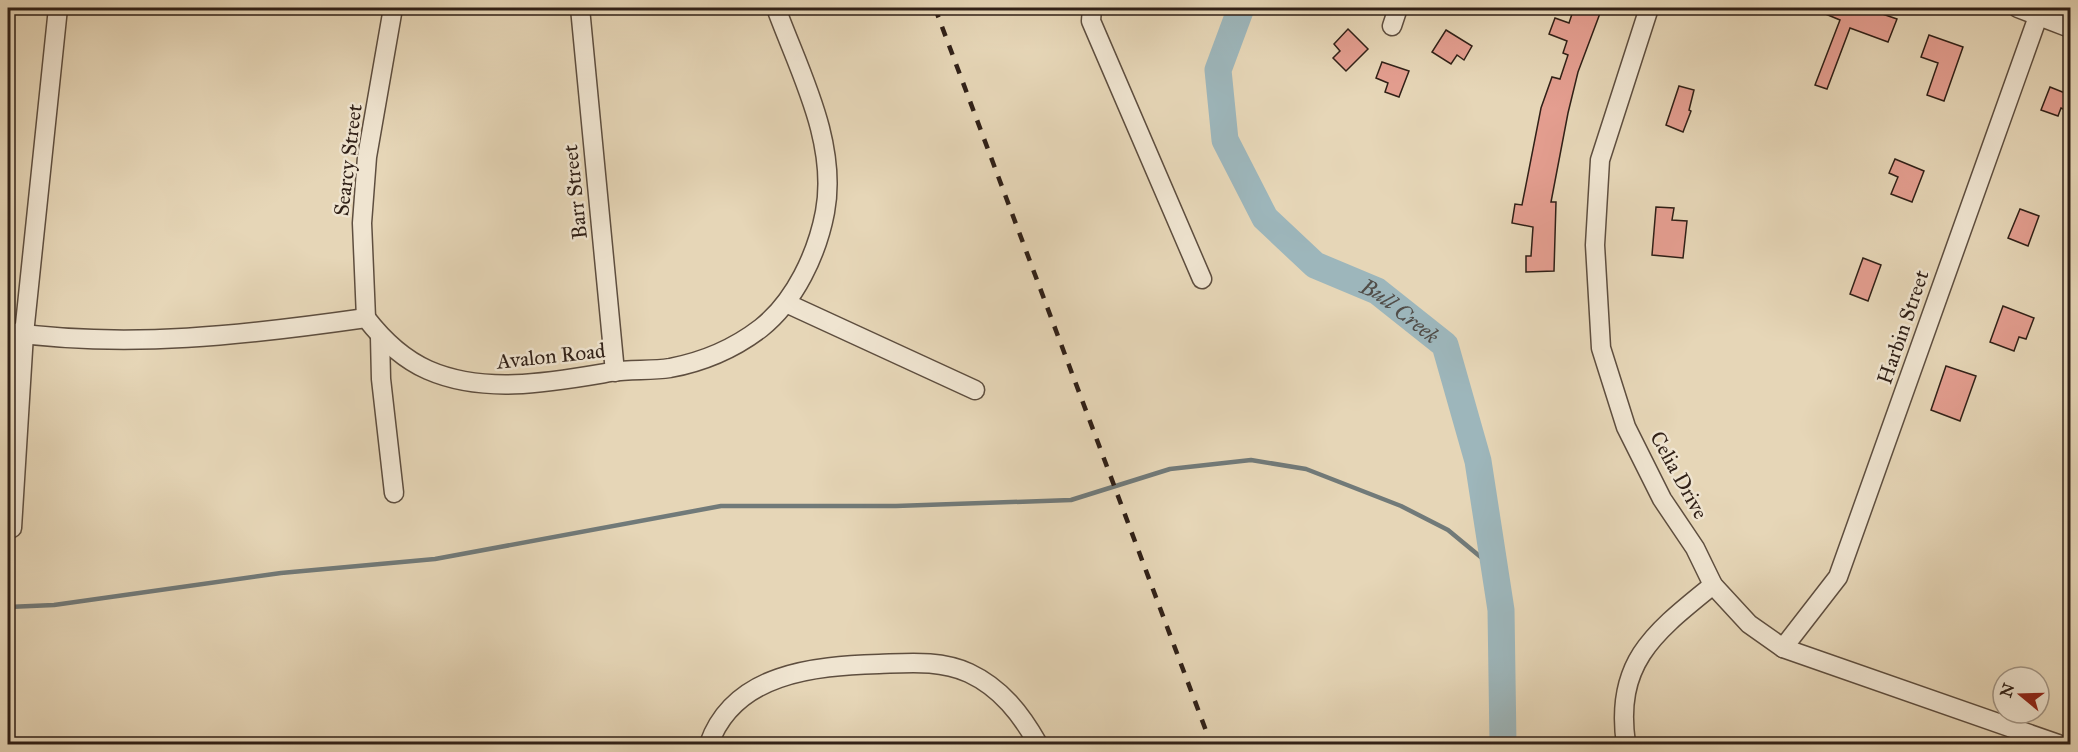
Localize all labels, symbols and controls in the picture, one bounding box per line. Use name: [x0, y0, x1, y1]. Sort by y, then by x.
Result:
street label: Searcy Street: [328, 102, 368, 218]
street label: Barr Street: [557, 143, 593, 241]
street label: Harbin Street: [1871, 266, 1935, 387]
water label: Bull Creek: [1356, 272, 1445, 350]
street label: Avalon Road: [494, 337, 607, 375]
street label: Celia Drive: [1644, 427, 1714, 524]
north arrow: [1991, 665, 2051, 725]
text: N: [1996, 680, 2019, 700]

